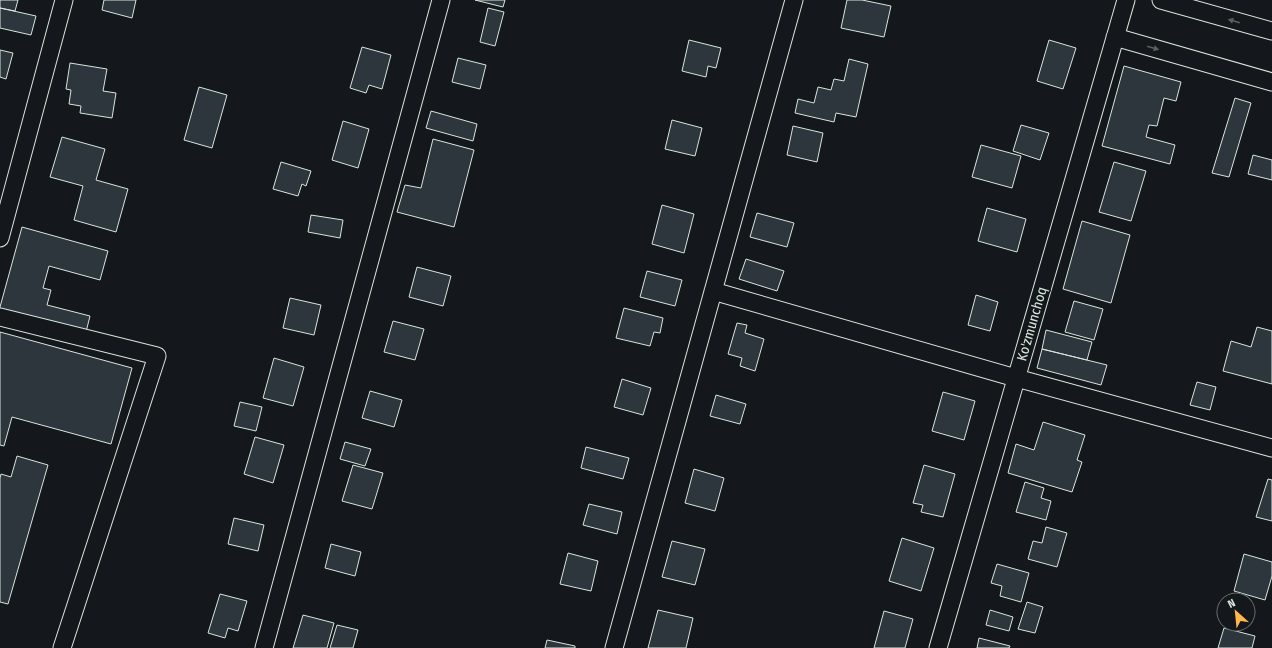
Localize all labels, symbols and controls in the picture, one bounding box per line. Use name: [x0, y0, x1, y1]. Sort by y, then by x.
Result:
one-way arrow: [1228, 18, 1240, 24]
one-way arrow: [1147, 45, 1159, 51]
street label: Ko'zmunchoq: [1013, 285, 1051, 363]
north arrow: [1216, 592, 1256, 632]
text: N: [1226, 596, 1238, 611]

